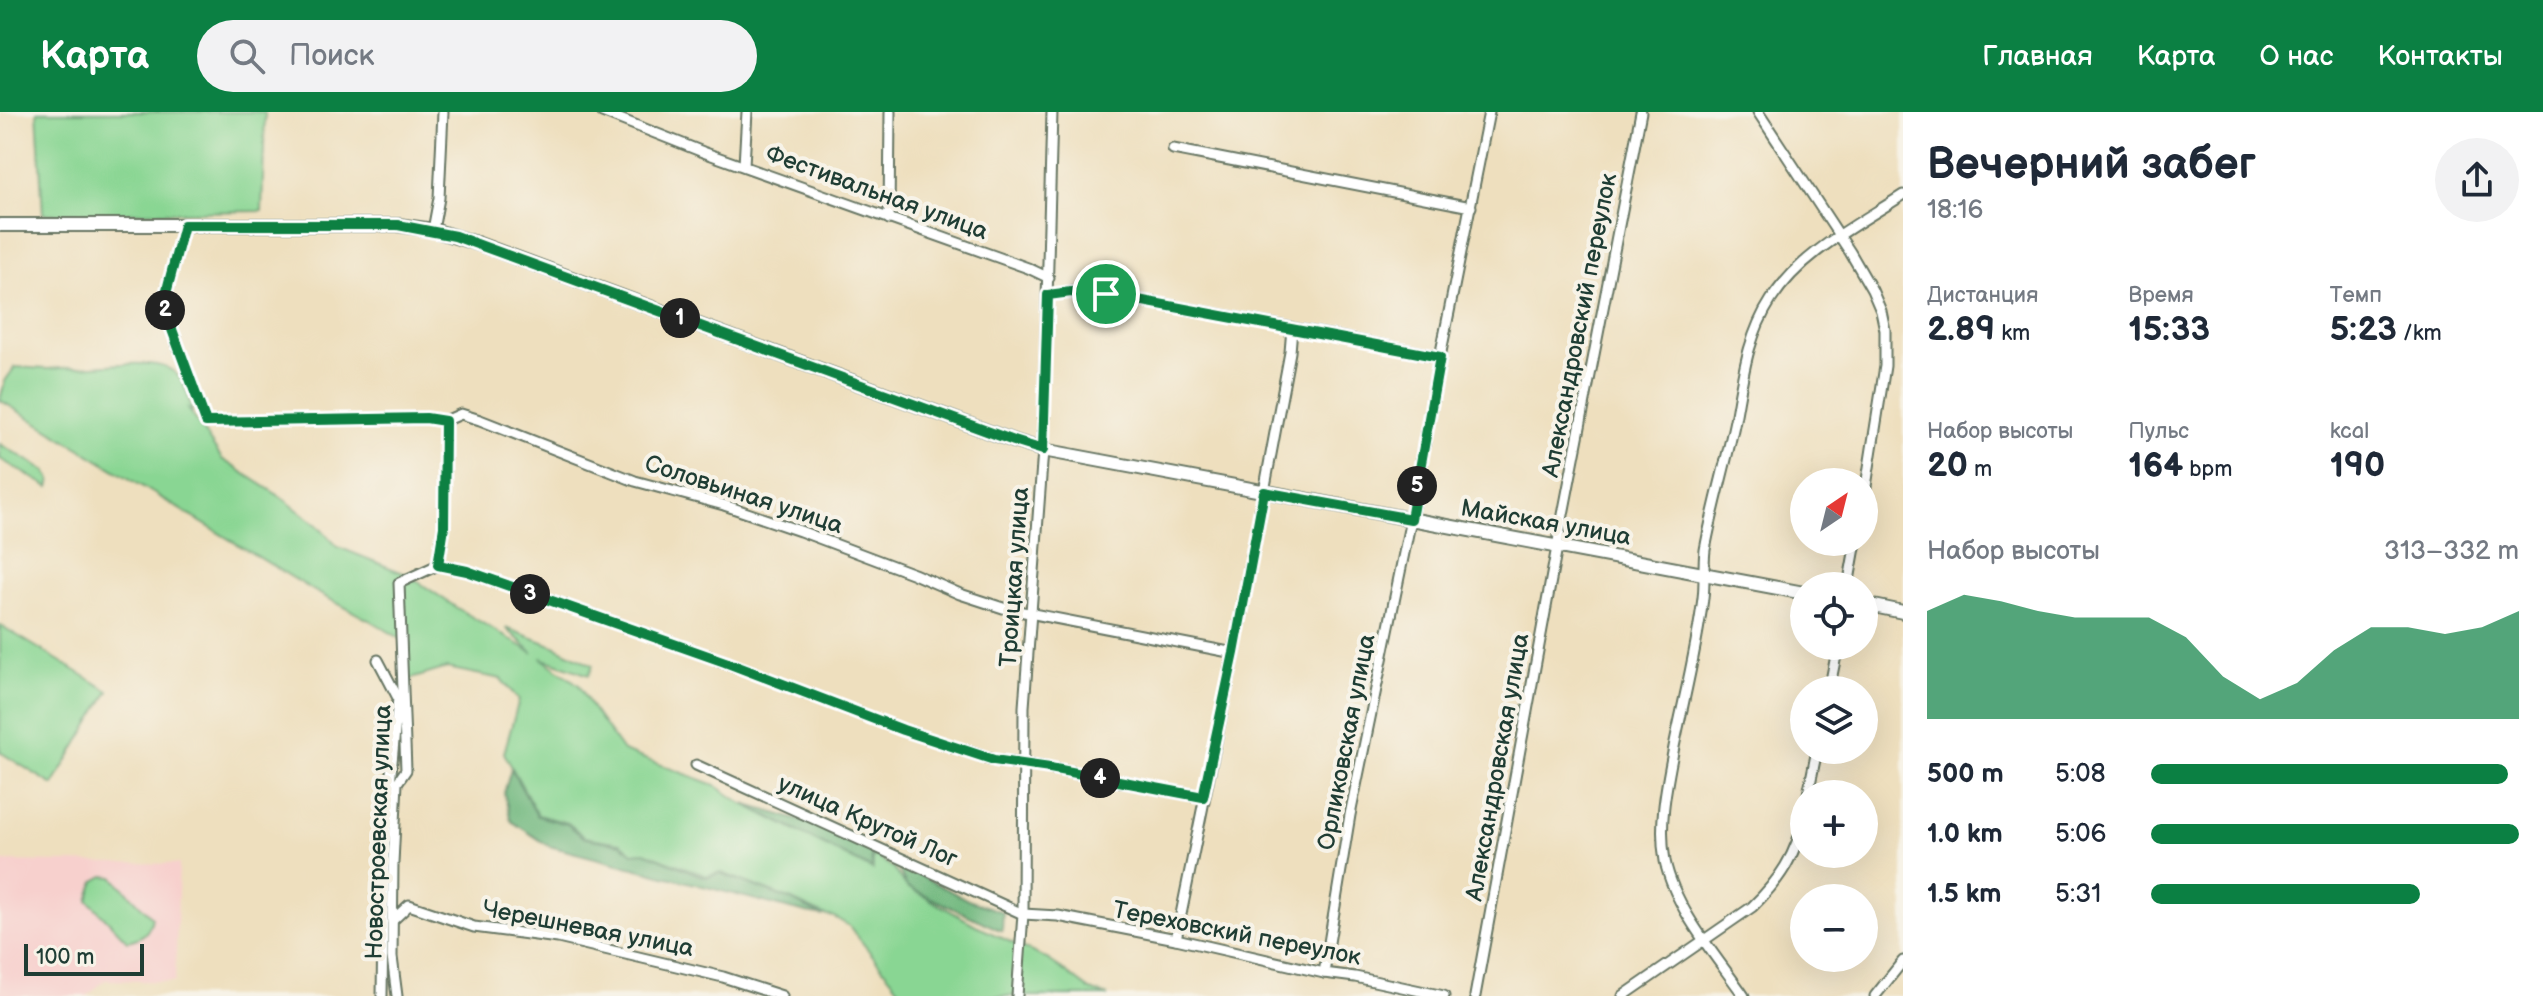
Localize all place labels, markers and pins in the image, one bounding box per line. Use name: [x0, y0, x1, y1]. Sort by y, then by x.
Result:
pin: [1072, 260, 1140, 328]
pin: 2: [145, 290, 185, 330]
pin: 1: [660, 298, 700, 338]
pin: 5: [1397, 466, 1437, 506]
pin: 3: [510, 574, 550, 614]
pin: 4: [1080, 758, 1120, 798]

